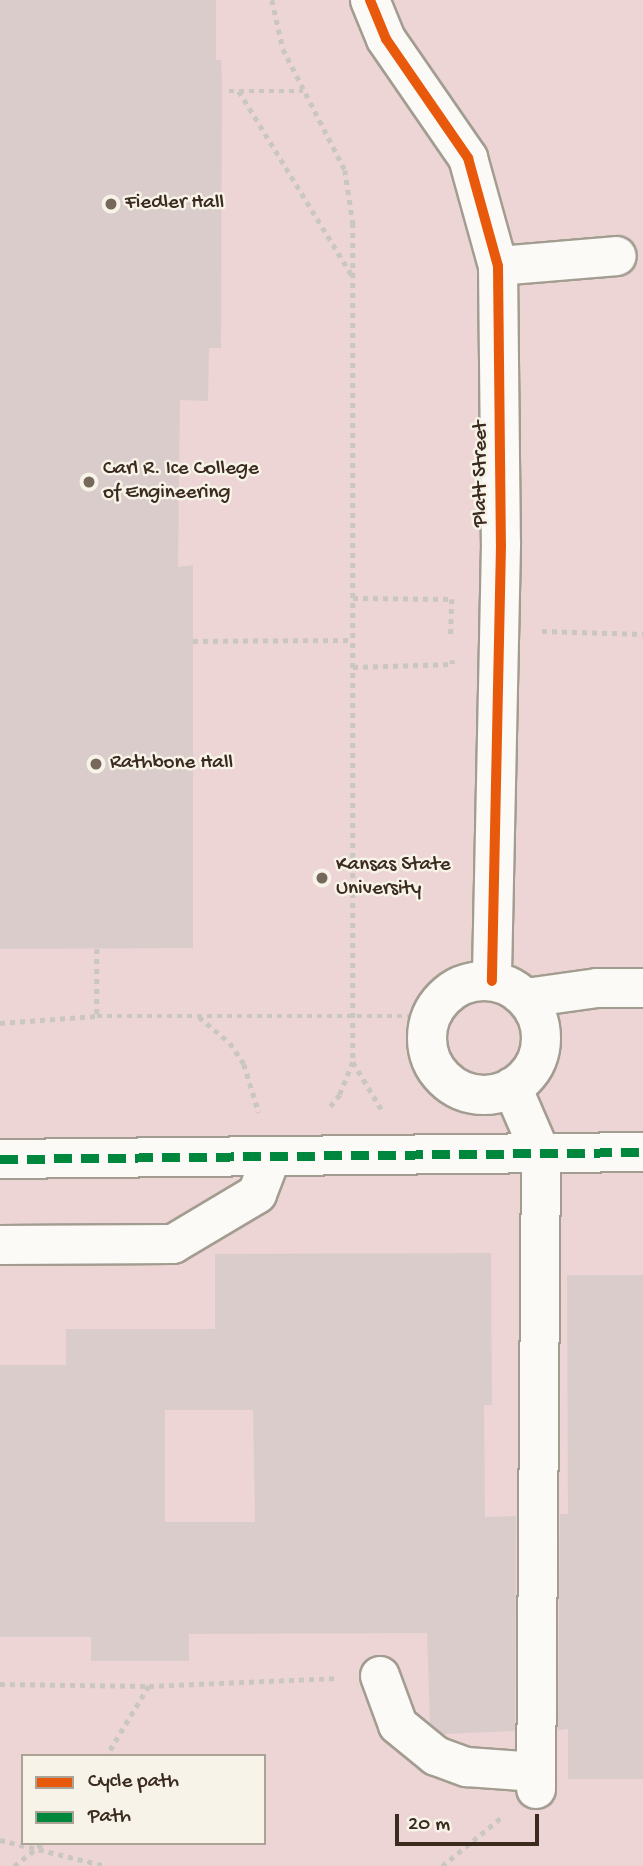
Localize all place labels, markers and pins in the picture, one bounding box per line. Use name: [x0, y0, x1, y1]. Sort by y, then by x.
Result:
place label: Fiedler Hall: [125, 191, 224, 217]
marker: Fiedler Hall: [103, 196, 119, 212]
place label: Carl R. Ice College of Engineering: [103, 457, 259, 507]
marker: Carl R. Ice College of Engineering: [81, 474, 97, 490]
place label: Rathbone Hall: [110, 751, 233, 777]
marker: Rathbone Hall: [88, 756, 104, 772]
place label: Kansas State University: [336, 853, 451, 903]
marker: Kansas State University: [314, 870, 330, 886]

